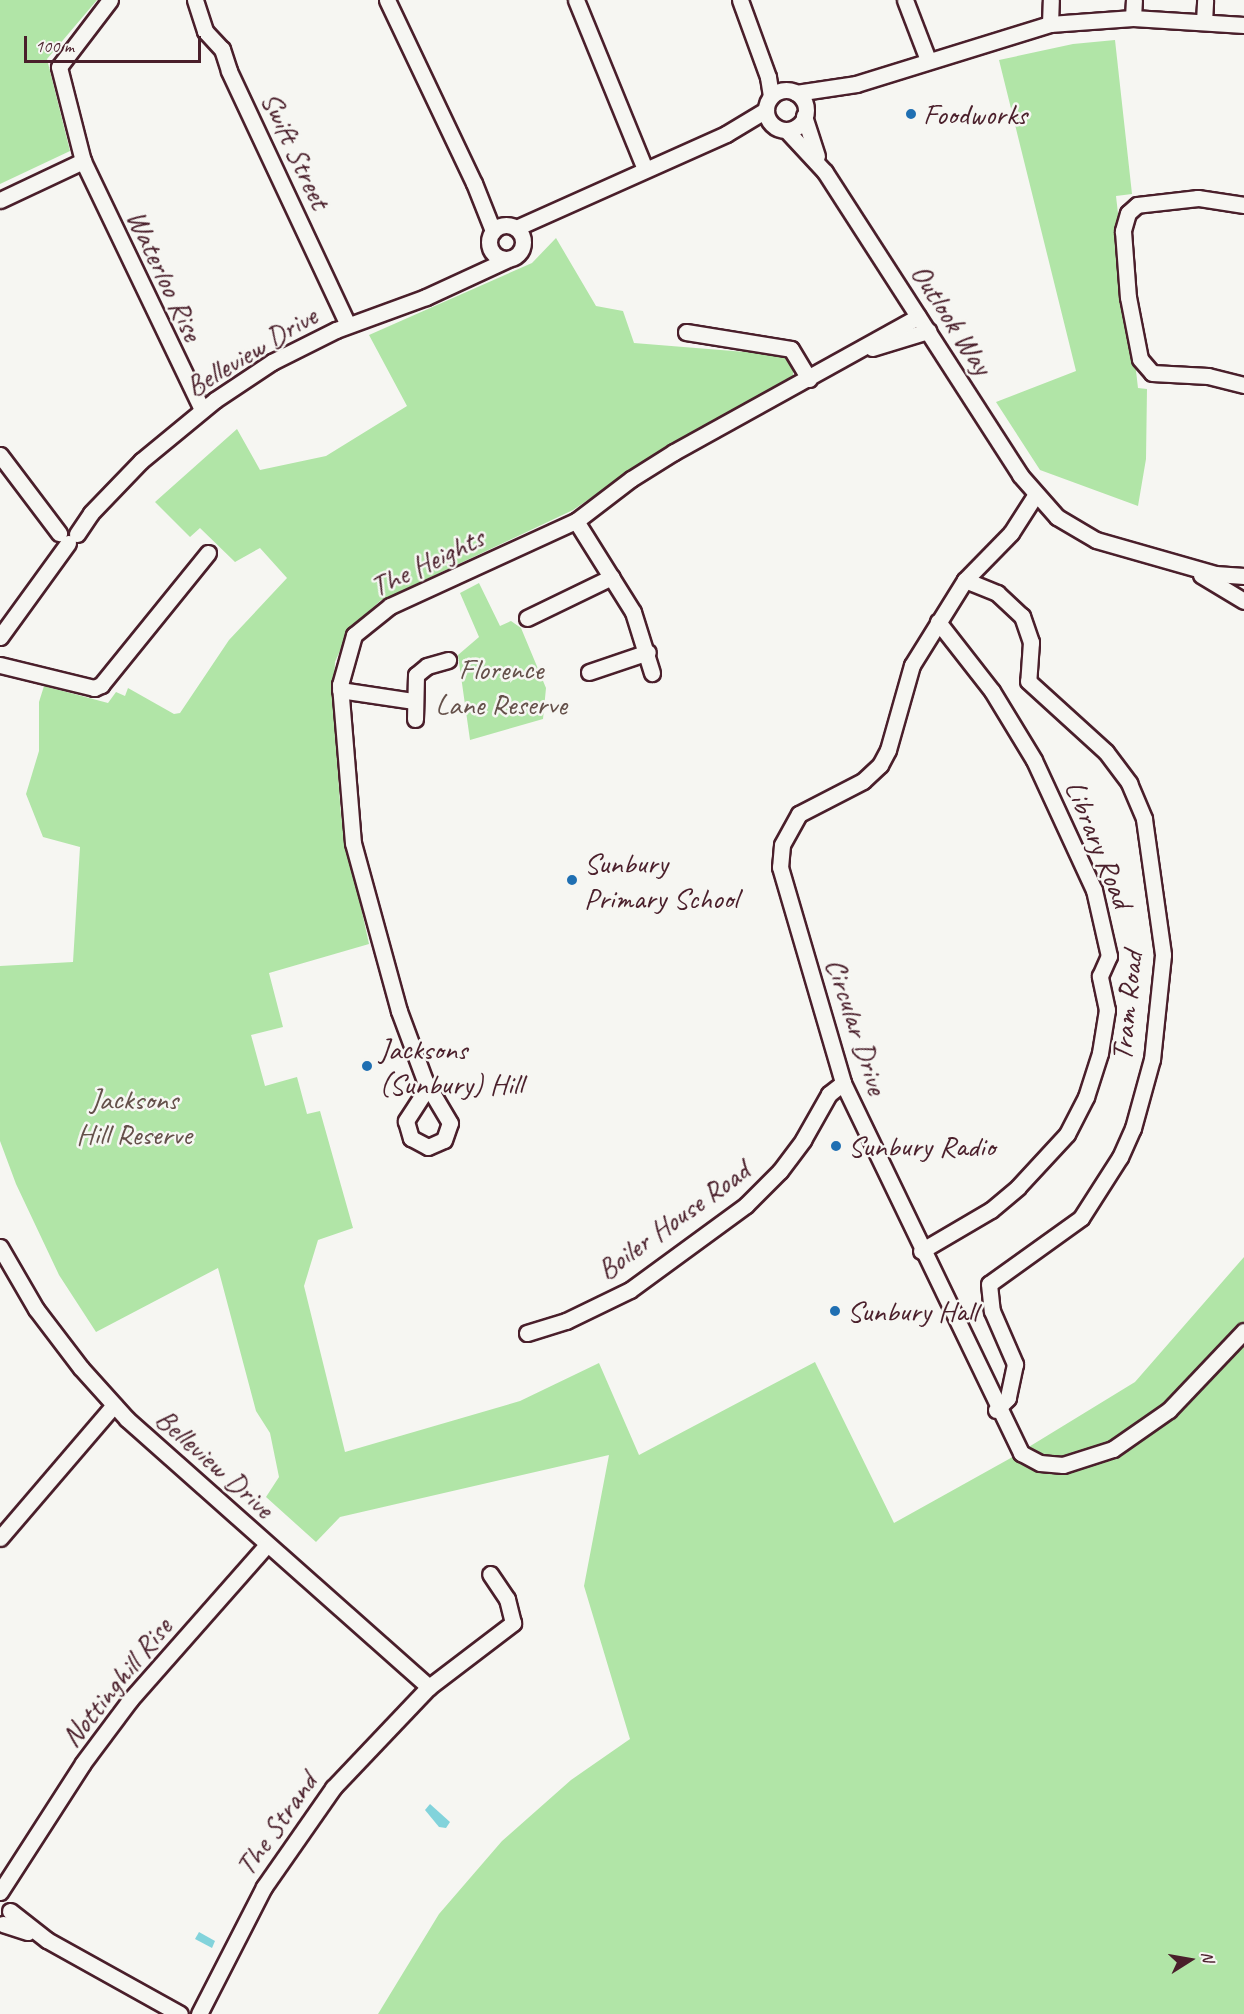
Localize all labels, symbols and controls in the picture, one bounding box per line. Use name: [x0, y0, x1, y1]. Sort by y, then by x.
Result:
scale bar: [27, 24, 204, 62]
text: 100 m: [35, 35, 74, 57]
street label: Swift Street: [253, 86, 339, 214]
place label: Foodworks: [923, 96, 1027, 132]
marker: Foodworks: [904, 107, 918, 121]
street label: Waterloo Rise: [119, 204, 211, 346]
street label: Outlook Way: [903, 257, 1001, 381]
street label: Belleview Drive: [179, 298, 323, 404]
street label: The Heights: [364, 519, 490, 605]
park label: Florence Lane Reserve: [435, 651, 567, 722]
street label: Library Road: [1057, 776, 1141, 912]
place label: Sunbury Primary School: [584, 845, 738, 916]
marker: Sunbury Primary School: [565, 873, 579, 887]
street label: Tram Road: [1103, 949, 1151, 1063]
street label: Circular Drive: [818, 953, 896, 1099]
place label: Jacksons (Sunbury) Hill: [379, 1031, 523, 1102]
marker: Jacksons (Sunbury) Hill: [360, 1059, 374, 1073]
park label: Jacksons Hill Reserve: [76, 1081, 192, 1152]
place label: Sunbury Radio: [848, 1128, 996, 1164]
marker: Sunbury Radio: [829, 1139, 843, 1153]
street label: Boiler House Road: [589, 1152, 757, 1288]
place label: Sunbury Hall: [847, 1293, 978, 1329]
marker: Sunbury Hall: [828, 1304, 842, 1318]
street label: Belleview Drive: [148, 1400, 282, 1526]
street label: Nottinghill Rise: [53, 1610, 179, 1754]
street label: The Strand: [227, 1765, 325, 1883]
north arrow: [1160, 1930, 1220, 1990]
text: N: [1197, 1950, 1218, 1963]

